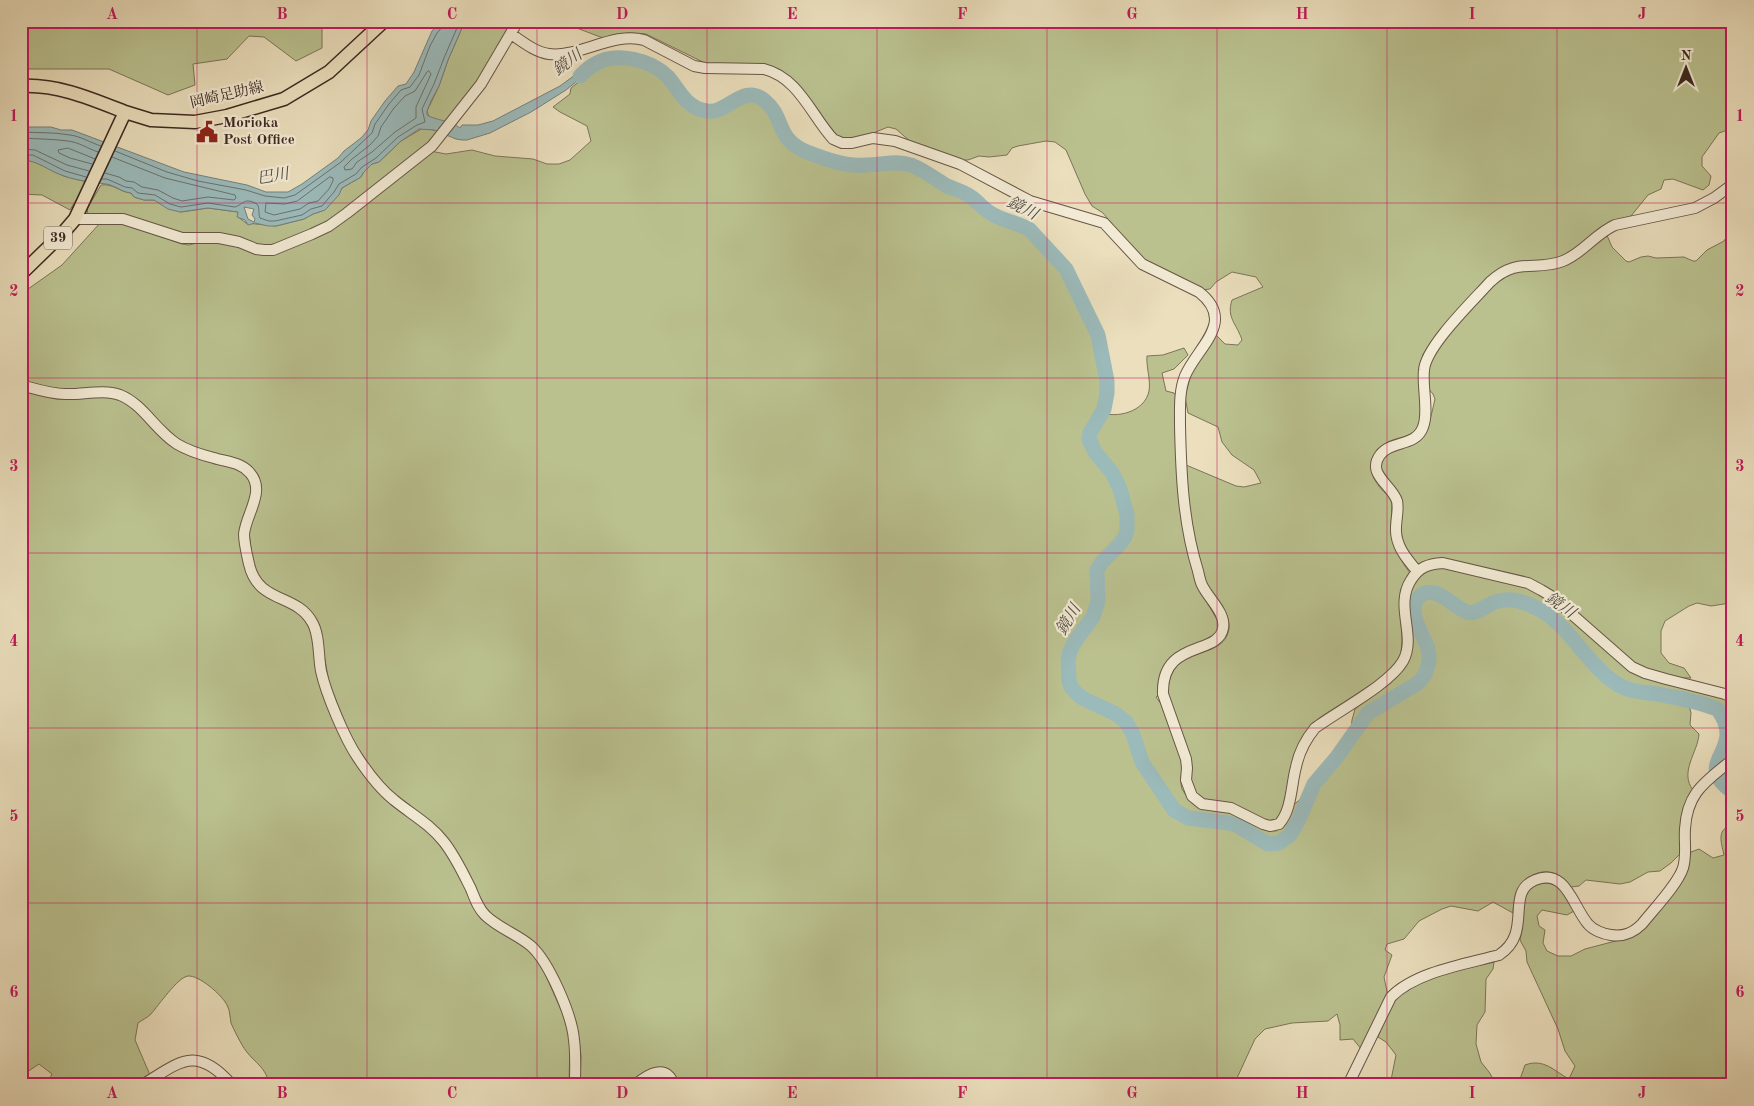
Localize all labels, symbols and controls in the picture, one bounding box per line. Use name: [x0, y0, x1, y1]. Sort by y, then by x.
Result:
text: A: [106, 7, 118, 23]
text: B: [276, 7, 288, 23]
text: C: [447, 7, 457, 23]
text: D: [616, 7, 628, 23]
text: E: [786, 7, 798, 23]
text: F: [957, 7, 968, 23]
text: G: [1126, 7, 1138, 23]
text: H: [1295, 7, 1309, 23]
text: I: [1468, 7, 1476, 23]
text: J: [1638, 7, 1647, 23]
north arrow: [1662, 42, 1712, 92]
water label: 鏡川: [549, 44, 587, 79]
text: N: [1681, 49, 1692, 63]
street label: 岡崎足助線: [188, 78, 265, 112]
text: 1: [9, 109, 19, 125]
text: 1: [1735, 109, 1745, 125]
place label: Morioka Post Office: [223, 116, 295, 148]
public building icon: Morioka Post Office: [194, 119, 220, 145]
water label: 巴川: [256, 165, 292, 188]
water label: 鏡川: [1004, 193, 1043, 224]
road number: 39: [44, 227, 72, 250]
text: 2: [9, 284, 19, 300]
text: 2: [1735, 284, 1745, 300]
text: 3: [9, 459, 19, 475]
text: 3: [1735, 459, 1745, 475]
water label: 鏡川: [1542, 589, 1580, 623]
water label: 鏡川: [1052, 599, 1085, 638]
text: 4: [9, 634, 19, 650]
text: 4: [1735, 634, 1745, 650]
text: 5: [9, 809, 19, 825]
text: 5: [1735, 809, 1745, 825]
text: 6: [9, 985, 19, 1001]
text: 6: [1735, 985, 1745, 1001]
text: A: [106, 1086, 118, 1102]
text: B: [276, 1086, 288, 1102]
text: C: [447, 1086, 457, 1102]
text: D: [616, 1086, 628, 1102]
text: E: [786, 1086, 798, 1102]
text: F: [957, 1086, 968, 1102]
text: G: [1126, 1086, 1138, 1102]
text: H: [1295, 1086, 1309, 1102]
text: I: [1468, 1086, 1476, 1102]
text: J: [1638, 1086, 1647, 1102]

